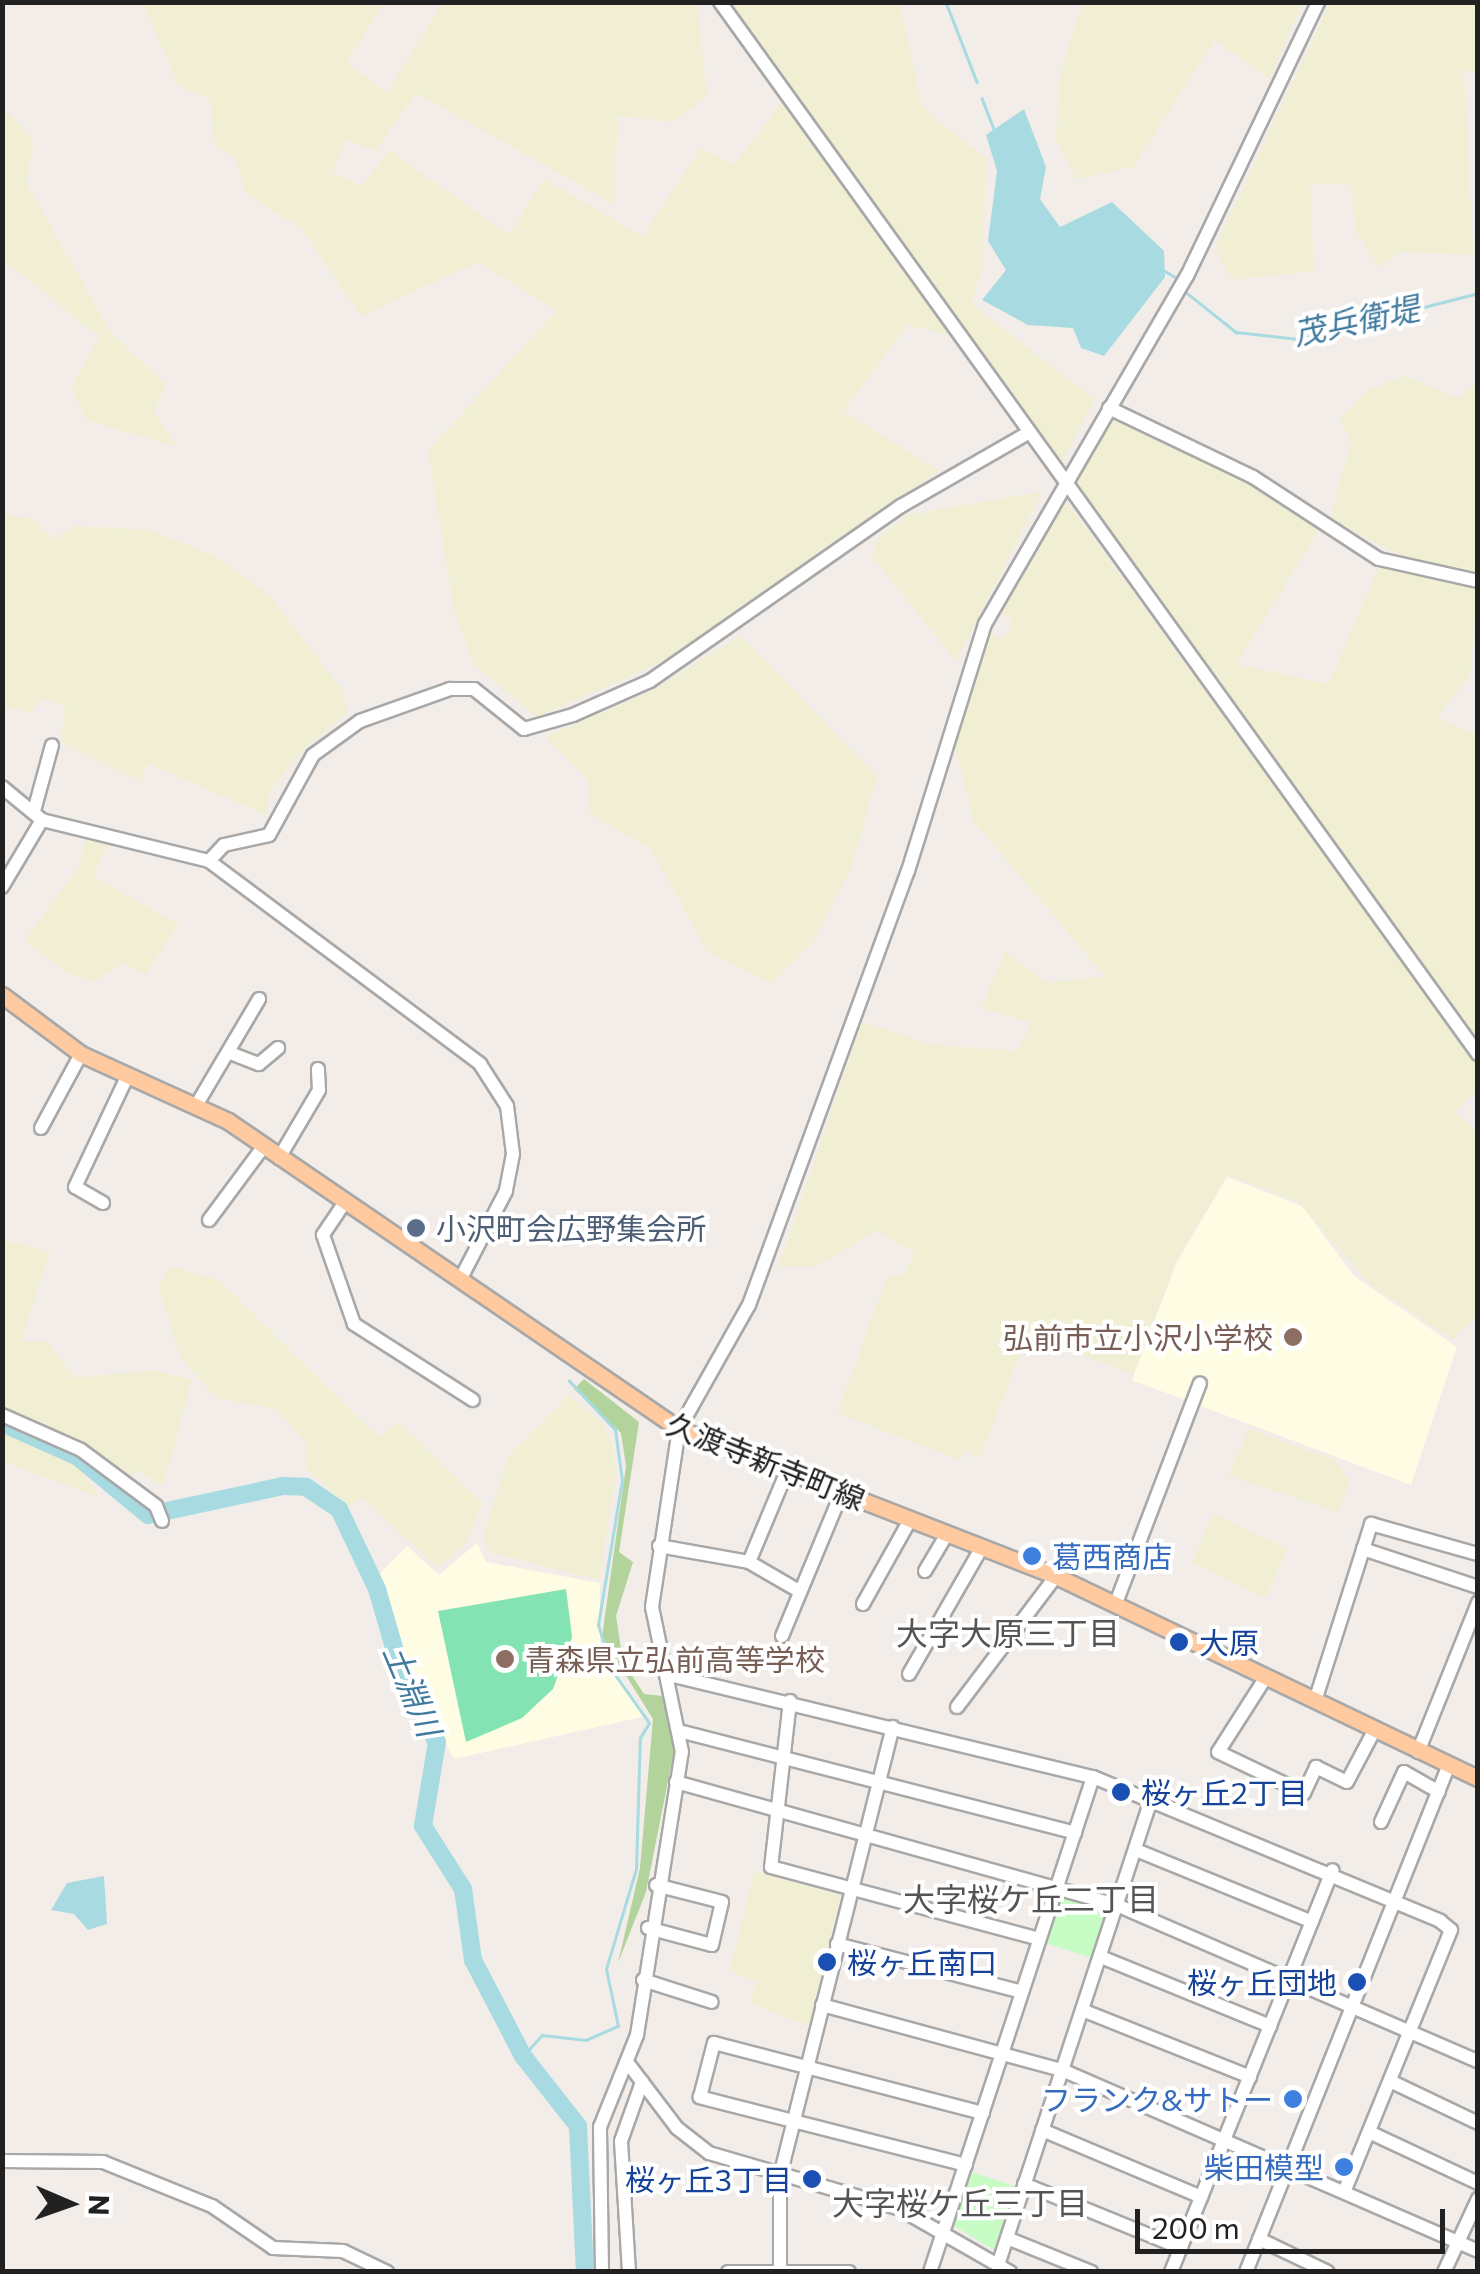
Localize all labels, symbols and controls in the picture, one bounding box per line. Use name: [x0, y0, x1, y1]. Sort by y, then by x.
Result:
water label: 茂兵衛堤: [1289, 288, 1423, 352]
place label: 小沢町会広野集会所: [436, 1210, 706, 1246]
marker: 小沢町会広野集会所: [405, 1217, 427, 1239]
place label: 弘前市立小沢小学校: [1003, 1319, 1273, 1355]
marker: 弘前市立小沢小学校: [1282, 1326, 1304, 1348]
street label: 久渡寺新寺町線: [662, 1405, 870, 1517]
place label: 葛西商店: [1052, 1538, 1172, 1574]
marker: 葛西商店: [1021, 1545, 1043, 1567]
district label: 大字大原三丁目: [896, 1613, 1120, 1651]
place label: 大原: [1199, 1624, 1259, 1660]
marker: 大原: [1168, 1631, 1190, 1653]
water label: 土淵川: [377, 1638, 449, 1742]
place label: 青森県立弘前高等学校: [525, 1641, 825, 1677]
marker: 青森県立弘前高等学校: [494, 1648, 516, 1670]
place label: 桜ヶ丘2丁目: [1141, 1774, 1308, 1810]
marker: 桜ヶ丘2丁目: [1110, 1781, 1132, 1803]
district label: 大字桜ケ丘二丁目: [903, 1879, 1159, 1917]
place label: 桜ヶ丘南口: [847, 1944, 997, 1980]
marker: 桜ヶ丘南口: [816, 1951, 838, 1973]
place label: 桜ヶ丘団地: [1187, 1964, 1337, 2000]
marker: 桜ヶ丘団地: [1346, 1971, 1368, 1993]
place label: フランク&サトー: [1041, 2081, 1273, 2117]
marker: フランク&サトー: [1282, 2088, 1304, 2110]
place label: 柴田模型: [1204, 2149, 1324, 2185]
north arrow: [20, 2154, 120, 2254]
marker: 柴田模型: [1333, 2156, 1355, 2178]
place label: 桜ヶ丘3丁目: [625, 2161, 792, 2197]
marker: 桜ヶ丘3丁目: [801, 2168, 823, 2190]
district label: 大字桜ケ丘三丁目: [832, 2183, 1088, 2221]
scale bar: [1140, 2189, 1450, 2251]
text: N: [83, 2194, 117, 2216]
text: 200 m: [1152, 2208, 1240, 2245]

